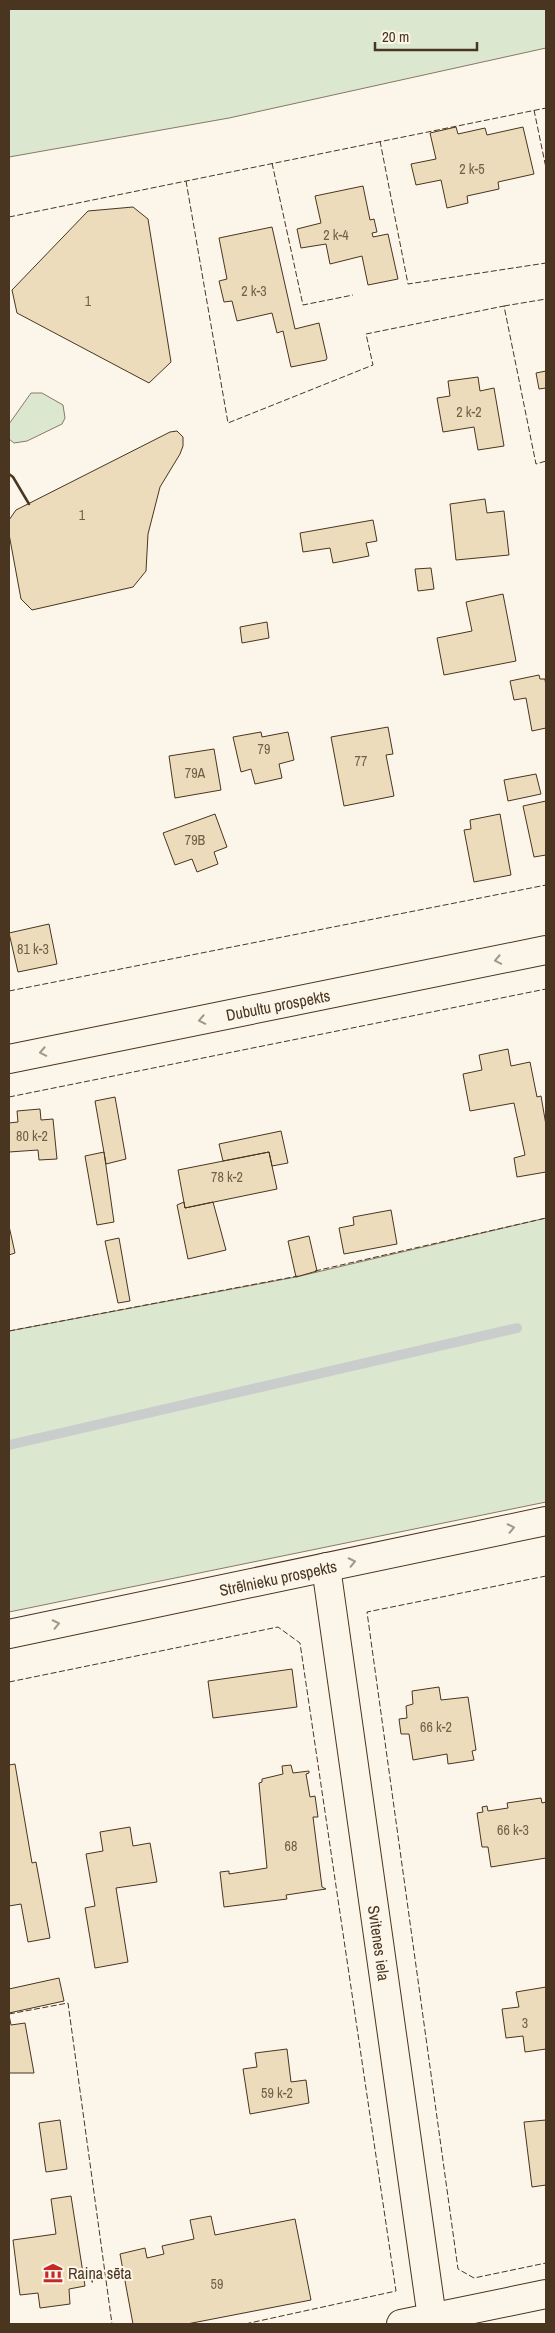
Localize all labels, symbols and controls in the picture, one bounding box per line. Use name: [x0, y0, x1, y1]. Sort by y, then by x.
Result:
scale bar: [375, 20, 478, 52]
text: 20 m: [382, 26, 409, 47]
house number: 2 k-5: [459, 160, 485, 178]
house number: 2 k-4: [323, 226, 349, 244]
house number: 2 k-3: [241, 282, 267, 300]
house number: 1: [85, 292, 92, 310]
house number: 2 k-2: [456, 403, 482, 421]
house number: 1: [79, 506, 86, 524]
house number: 79: [258, 740, 270, 758]
house number: 77: [355, 752, 367, 770]
house number: 79A: [185, 764, 206, 782]
house number: 79B: [185, 831, 206, 849]
house number: 81 k-3: [17, 940, 49, 958]
one-way arrow: [494, 954, 503, 965]
street label: Dubultu prospekts: [224, 984, 332, 1026]
one-way arrow: [197, 1014, 206, 1025]
one-way arrow: [38, 1046, 47, 1057]
house number: 80 k-2: [16, 1127, 48, 1145]
house number: 78 k-2: [211, 1168, 243, 1186]
one-way arrow: [507, 1524, 516, 1534]
street label: Strēlnieku prospekts: [217, 1555, 339, 1601]
one-way arrow: [348, 1557, 357, 1568]
one-way arrow: [52, 1619, 61, 1630]
house number: 66 k-2: [420, 1718, 452, 1736]
house number: 66 k-3: [497, 1821, 529, 1839]
house number: 68: [285, 1837, 297, 1855]
street label: Svitenes iela: [363, 1904, 395, 1983]
house number: 3: [522, 2014, 528, 2032]
house number: 59 k-2: [261, 2084, 293, 2102]
museum icon: Raiņa sēta: [42, 2262, 64, 2284]
place label: Raiņa sēta: [68, 2262, 132, 2284]
house number: 59: [211, 2275, 223, 2293]

